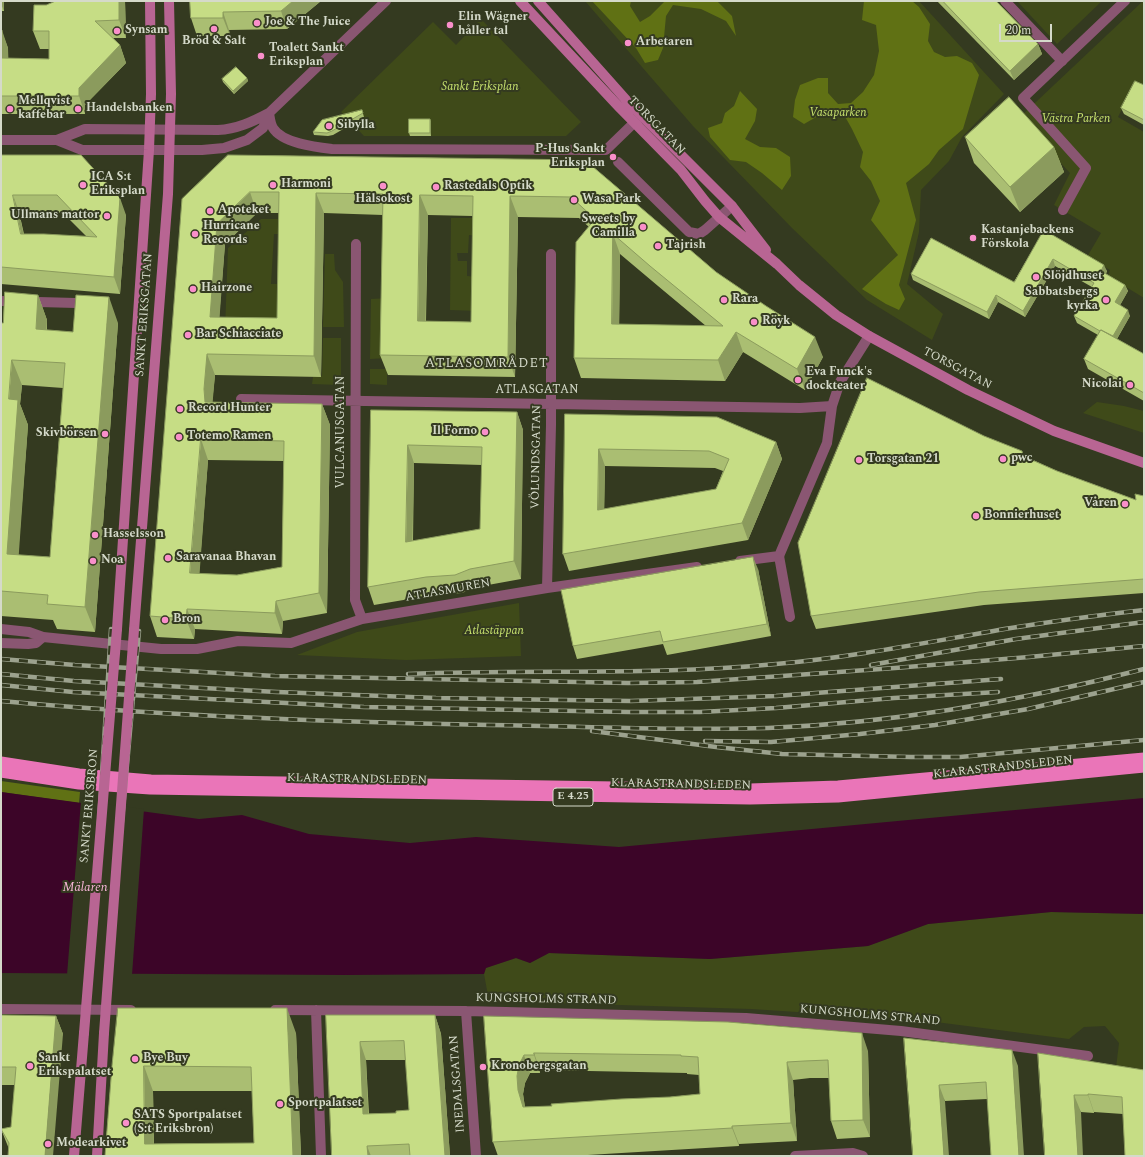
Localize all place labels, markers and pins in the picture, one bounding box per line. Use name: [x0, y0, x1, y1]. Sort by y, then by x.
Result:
place label: Elin Wägner håller tal: [458, 11, 528, 39]
place label: Joe & The Juice: [265, 16, 350, 30]
marker: Joe & The Juice: [252, 18, 262, 28]
marker: Elin Wägner håller tal: [445, 20, 455, 30]
place label: Synsam: [125, 24, 168, 38]
marker: Bröd & Salt: [209, 24, 219, 34]
marker: Synsam: [112, 26, 122, 36]
place label: Bröd & Salt: [182, 35, 246, 49]
place label: Arbetaren: [636, 36, 693, 50]
marker: Arbetaren: [623, 38, 633, 48]
place label: Toalett Sankt Eriksplan: [269, 42, 344, 70]
marker: Toalett Sankt Eriksplan: [256, 51, 266, 61]
place label: Mellqvist kaffebar: [18, 95, 70, 123]
place label: Handelsbanken: [86, 102, 173, 116]
marker: Mellqvist kaffebar: [5, 104, 15, 114]
marker: Handelsbanken: [73, 104, 83, 114]
place label: Sibylla: [337, 119, 375, 133]
marker: Sibylla: [324, 121, 334, 131]
place label: P-Hus Sankt Eriksplan: [535, 143, 605, 171]
marker: P-Hus Sankt Eriksplan: [608, 152, 618, 162]
place label: ICA S:t Eriksplan: [91, 171, 145, 199]
place label: Harmoni: [281, 178, 331, 192]
marker: ICA S:t Eriksplan: [78, 180, 88, 190]
marker: Harmoni: [268, 180, 278, 190]
place label: Rastedals Optik: [444, 180, 533, 194]
marker: Hälsokost: [378, 181, 388, 191]
marker: Rastedals Optik: [431, 182, 441, 192]
place label: Hälsokost: [355, 193, 411, 207]
place label: Wasa Park: [582, 193, 641, 207]
marker: Wasa Park: [569, 195, 579, 205]
place label: Apoteket: [218, 204, 269, 218]
marker: Apoteket: [205, 206, 215, 216]
place label: Ullmans mattor: [11, 209, 99, 223]
marker: Ullmans mattor: [102, 211, 112, 221]
place label: Sweets by Camilla: [581, 213, 635, 241]
place label: Hurricane Records: [203, 220, 260, 248]
marker: Sweets by Camilla: [638, 222, 648, 232]
place label: Kastanjebackens Förskola: [981, 224, 1074, 252]
marker: Hurricane Records: [190, 229, 200, 239]
marker: Kastanjebackens Förskola: [968, 233, 978, 243]
place label: Tajrish: [666, 239, 706, 253]
marker: Tajrish: [653, 241, 663, 251]
place label: Slöjdhuset: [1044, 270, 1103, 284]
marker: Slöjdhuset: [1031, 272, 1041, 282]
place label: Hairzone: [201, 282, 252, 296]
marker: Hairzone: [188, 284, 198, 294]
place label: Sabbatsbergs kyrka: [1025, 286, 1098, 314]
place label: Rara: [732, 293, 758, 307]
marker: Rara: [719, 295, 729, 305]
marker: Sabbatsbergs kyrka: [1101, 295, 1111, 305]
place label: Röyk: [762, 315, 790, 329]
marker: Röyk: [749, 317, 759, 327]
place label: Bar Schiacciate: [196, 328, 281, 342]
marker: Bar Schiacciate: [183, 330, 193, 340]
place label: Eva Funck's dockteater: [806, 366, 872, 394]
marker: Eva Funck's dockteater: [793, 375, 803, 385]
place label: Nicolai: [1082, 378, 1122, 392]
marker: Nicolai: [1125, 380, 1135, 390]
place label: Record Hunter: [188, 402, 270, 416]
marker: Record Hunter: [175, 404, 185, 414]
place label: Il Forno: [432, 425, 477, 439]
place label: Skivbörsen: [36, 427, 97, 441]
marker: Il Forno: [480, 427, 490, 437]
marker: Skivbörsen: [100, 429, 110, 439]
place label: Totemo Ramen: [187, 430, 271, 444]
marker: Totemo Ramen: [174, 432, 184, 442]
place label: pwc: [1011, 452, 1033, 466]
place label: Torsgatan 21: [867, 453, 939, 467]
marker: pwc: [998, 454, 1008, 464]
marker: Torsgatan 21: [854, 455, 864, 465]
place label: Våren: [1084, 497, 1117, 511]
marker: Våren: [1120, 499, 1130, 509]
place label: Bonnierhuset: [984, 509, 1059, 523]
marker: Bonnierhuset: [971, 511, 981, 521]
place label: Hasselsson: [103, 528, 164, 542]
marker: Hasselsson: [90, 530, 100, 540]
place label: Saravanaa Bhavan: [176, 551, 276, 565]
marker: Saravanaa Bhavan: [163, 553, 173, 563]
place label: Noa: [101, 554, 123, 568]
marker: Noa: [88, 556, 98, 566]
place label: Bron: [173, 613, 201, 627]
marker: Bron: [160, 615, 170, 625]
place label: Sankt Erikspalatset: [38, 1052, 111, 1080]
place label: Bye Buy: [143, 1052, 188, 1066]
marker: Bye Buy: [130, 1054, 140, 1064]
place label: Kronobergsgatan: [491, 1060, 587, 1074]
marker: Sankt Erikspalatset: [25, 1061, 35, 1071]
marker: Kronobergsgatan: [478, 1062, 488, 1072]
place label: Sportpalatset: [288, 1097, 362, 1111]
marker: Sportpalatset: [275, 1099, 285, 1109]
place label: SATS Sportpalatset (S:t Eriksbron): [134, 1109, 242, 1137]
marker: SATS Sportpalatset (S:t Eriksbron): [121, 1118, 131, 1128]
place label: Modearkivet: [56, 1137, 126, 1151]
marker: Modearkivet: [43, 1139, 53, 1149]

